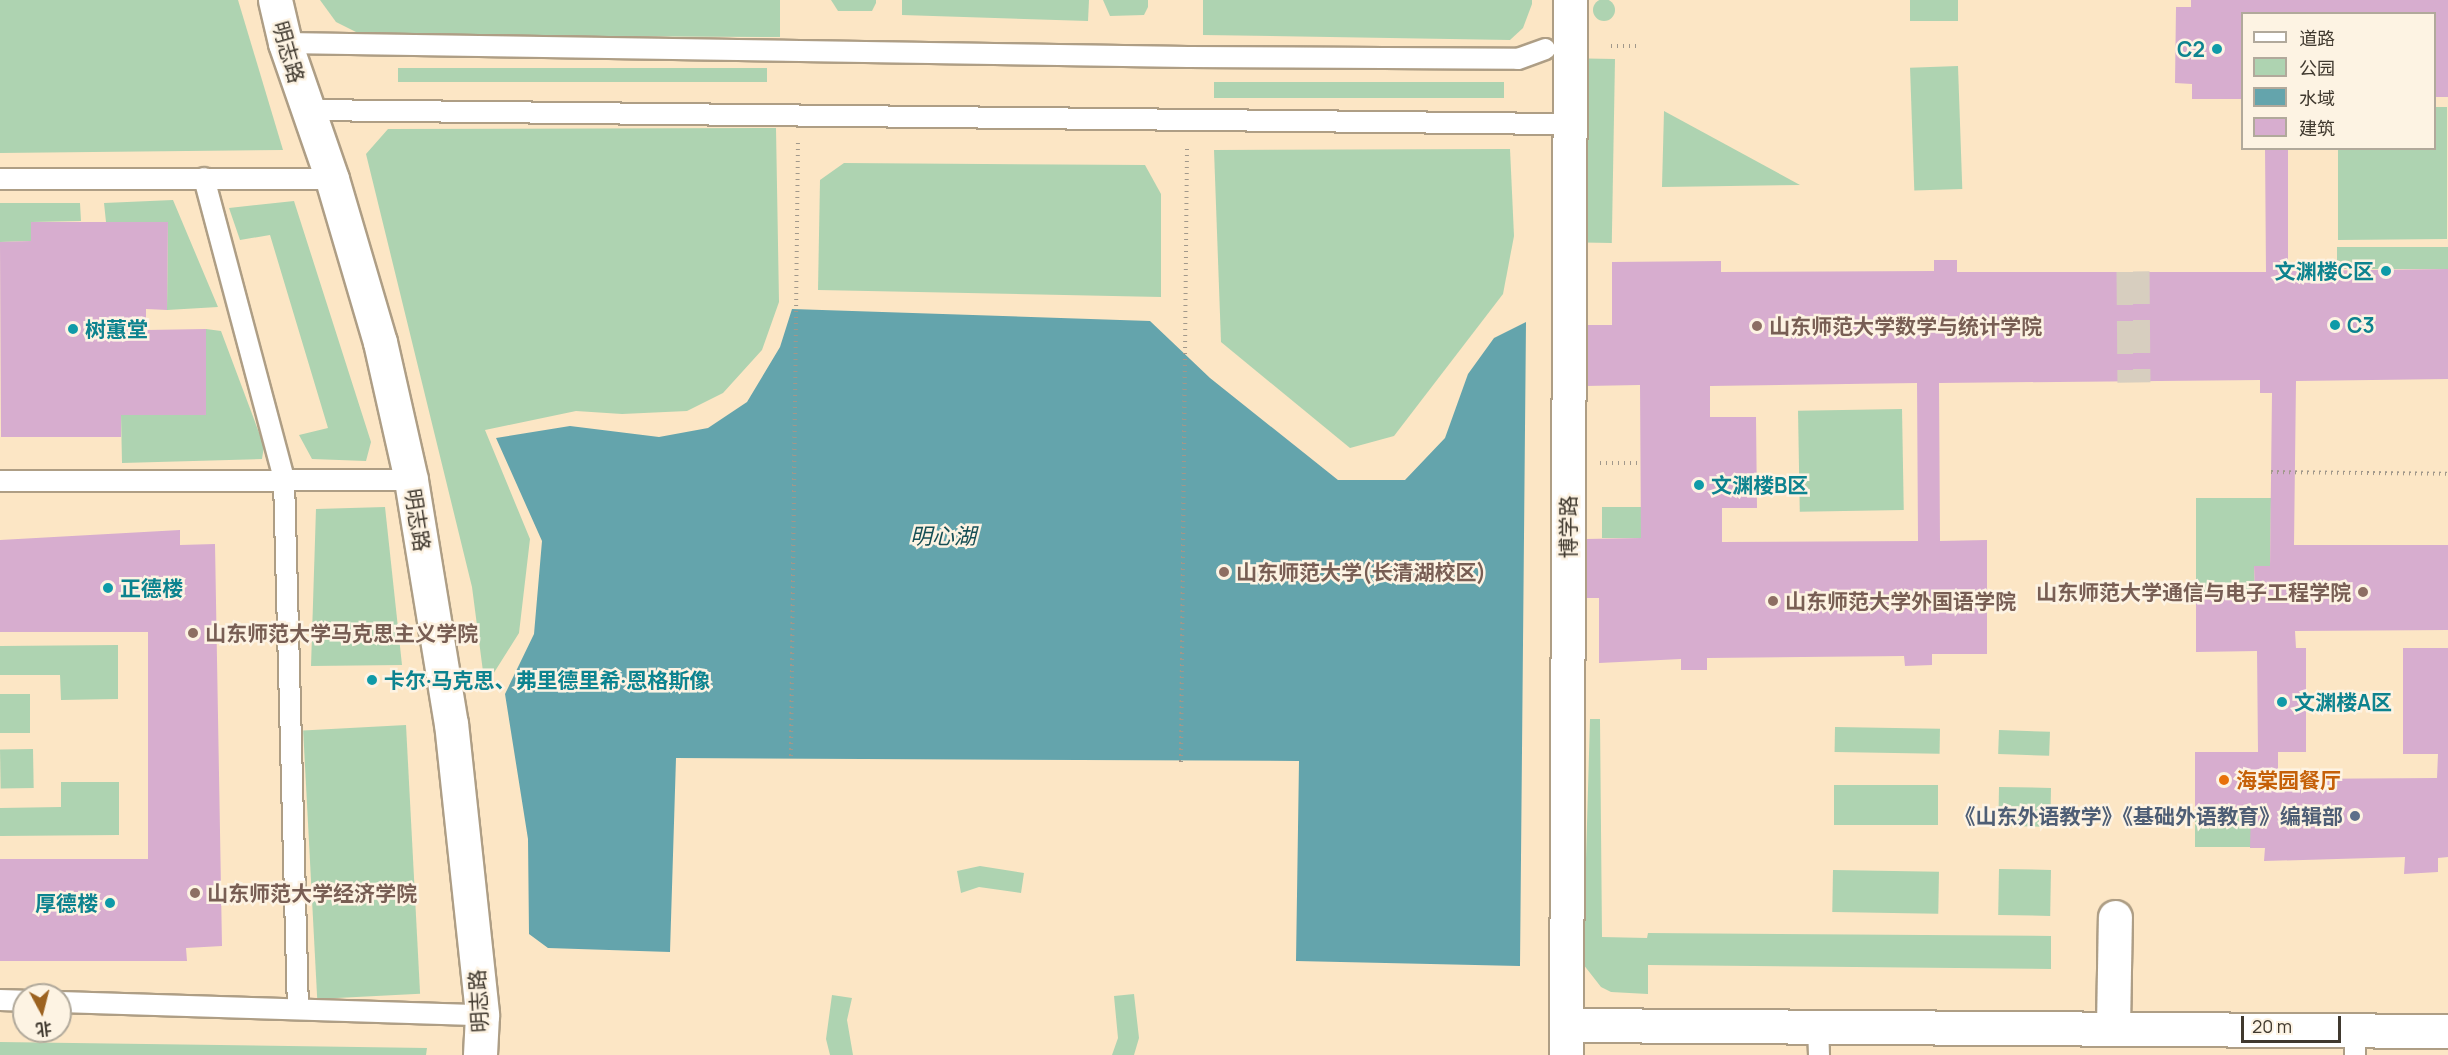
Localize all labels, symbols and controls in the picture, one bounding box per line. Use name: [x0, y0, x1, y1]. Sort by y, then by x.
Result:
legend: [2241, 12, 2436, 150]
street label: 明志路: [268, 18, 310, 86]
text: 道路: [2299, 26, 2335, 50]
place label: C2: [2177, 36, 2205, 62]
marker: C2: [2210, 42, 2224, 56]
text: 公园: [2299, 56, 2335, 80]
text: 水域: [2299, 86, 2335, 110]
text: 建筑: [2299, 116, 2335, 140]
place label: 文渊楼C区: [2274, 258, 2374, 284]
marker: 文渊楼C区: [2379, 264, 2393, 278]
place label: C3: [2347, 312, 2375, 338]
place label: 山东师范大学数学与统计学院: [1769, 313, 2042, 339]
place label: 树蕙堂: [85, 316, 148, 342]
marker: C3: [2328, 318, 2342, 332]
marker: 山东师范大学数学与统计学院: [1750, 319, 1764, 333]
marker: 树蕙堂: [66, 322, 80, 336]
place label: 文渊楼B区: [1711, 472, 1808, 498]
marker: 文渊楼B区: [1692, 478, 1706, 492]
street label: 明志路: [401, 487, 435, 553]
street label: 博学路: [1555, 496, 1581, 558]
water label: 明心湖: [910, 524, 976, 550]
place label: 山东师范大学(长清湖校区): [1236, 559, 1486, 585]
marker: 山东师范大学(长清湖校区): [1217, 565, 1231, 579]
place label: 正德楼: [120, 575, 183, 601]
place label: 山东师范大学通信与电子工程学院: [2036, 579, 2351, 605]
marker: 正德楼: [101, 581, 115, 595]
marker: 山东师范大学通信与电子工程学院: [2356, 585, 2370, 599]
place label: 山东师范大学外国语学院: [1785, 588, 2016, 614]
marker: 山东师范大学外国语学院: [1766, 594, 1780, 608]
place label: 山东师范大学马克思主义学院: [205, 620, 478, 646]
marker: 山东师范大学马克思主义学院: [186, 626, 200, 640]
place label: 卡尔·马克思、弗里德里希·恩格斯像: [384, 667, 710, 693]
marker: 卡尔·马克思、弗里德里希·恩格斯像: [365, 673, 379, 687]
place label: 文渊楼A区: [2294, 689, 2392, 715]
marker: 文渊楼A区: [2275, 695, 2289, 709]
place label: 海棠园餐厅: [2236, 767, 2341, 793]
marker: 海棠园餐厅: [2217, 773, 2231, 787]
place label: 《山东外语教学》《基础外语教育》编辑部: [1955, 803, 2343, 829]
marker: 《山东外语教学》《基础外语教育》编辑部: [2348, 809, 2362, 823]
place label: 山东师范大学经济学院: [207, 880, 417, 906]
marker: 山东师范大学经济学院: [188, 886, 202, 900]
place label: 厚德楼: [35, 890, 98, 916]
marker: 厚德楼: [103, 896, 117, 910]
street label: 明志路: [464, 969, 492, 1033]
north arrow: [12, 983, 72, 1043]
scale bar: [2244, 1004, 2344, 1042]
text: 20 m: [2252, 1014, 2292, 1038]
text: 北: [35, 1017, 53, 1041]

